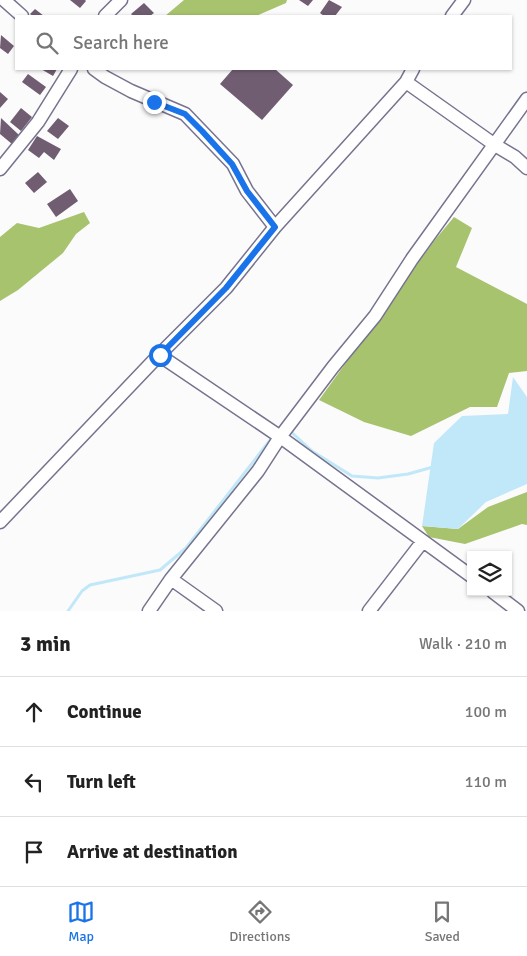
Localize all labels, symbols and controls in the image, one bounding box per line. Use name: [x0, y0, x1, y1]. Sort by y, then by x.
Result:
search box: [15, 15, 512, 70]
icon: search: [33, 29, 61, 57]
text: Search here: [73, 31, 169, 55]
route end: [143, 91, 166, 114]
route start: [149, 344, 172, 367]
map controls: [467, 551, 512, 596]
button: layers: [467, 551, 512, 596]
text: 3 min: [20, 631, 71, 657]
text: Walk · 210 m: [419, 634, 507, 654]
icon: ahead: [20, 698, 48, 726]
text: Continue: [67, 700, 142, 724]
text: 100 m: [465, 702, 507, 722]
icon: left: [20, 768, 48, 796]
text: Turn left: [67, 770, 136, 794]
text: 110 m: [465, 772, 507, 792]
icon: arrive: [20, 838, 48, 866]
text: Arrive at destination: [67, 840, 238, 864]
tab: Map: [67, 898, 95, 945]
tab: Directions: [229, 898, 290, 945]
tab: Saved: [425, 898, 460, 945]

